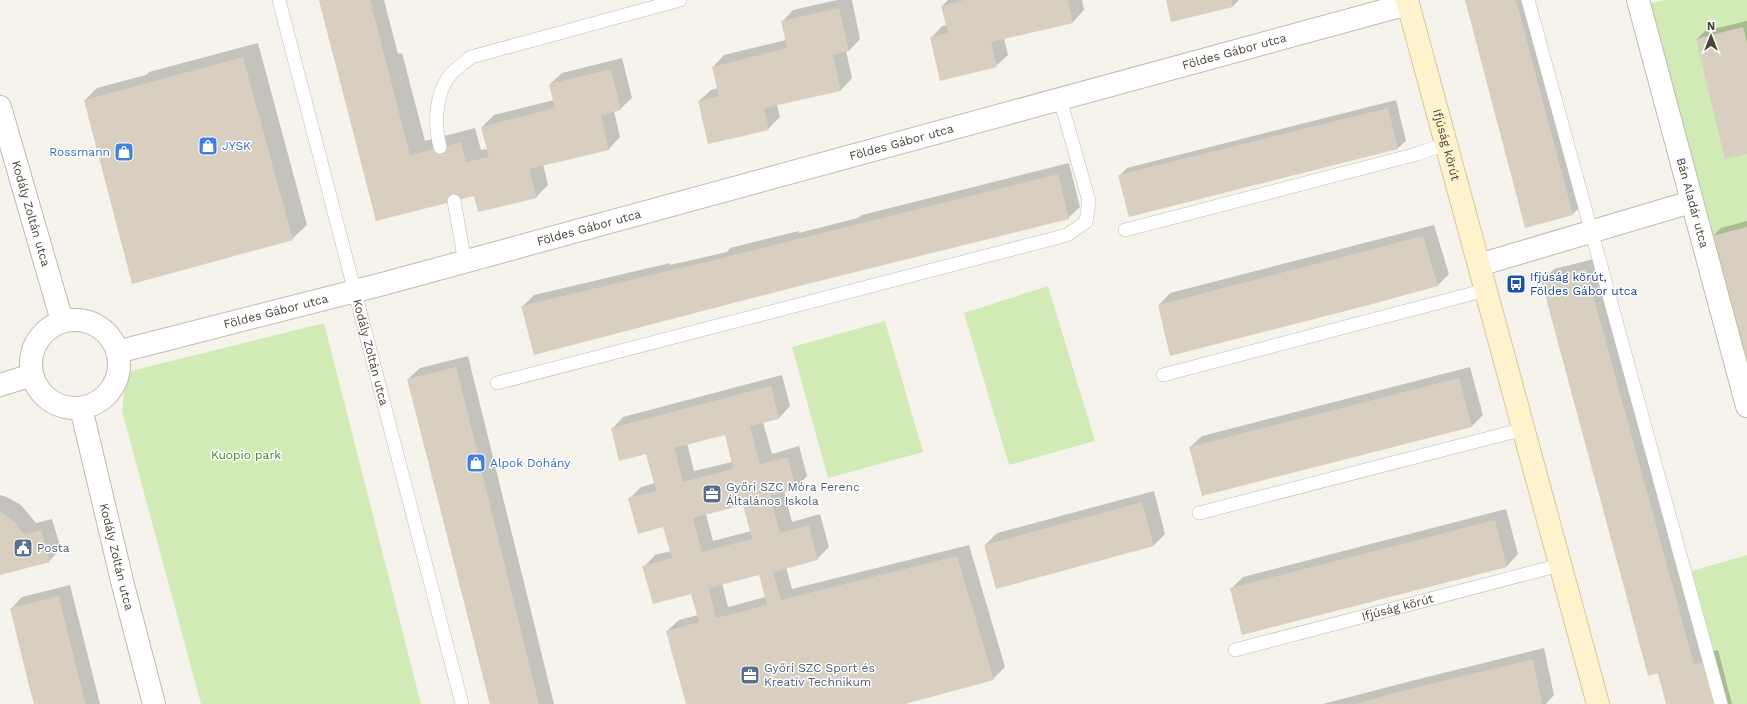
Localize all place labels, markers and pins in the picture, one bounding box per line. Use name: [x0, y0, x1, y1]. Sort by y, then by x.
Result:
shop icon: JYSK: [197, 135, 219, 157]
place label: JYSK: [222, 139, 251, 153]
shop icon: Rossmann: [113, 141, 135, 163]
place label: Rossmann: [49, 145, 110, 159]
place label: Ifjúság körút, Földes Gábor utca: [1530, 270, 1637, 298]
bus stop icon: Ifjúság körút, Földes Gábor utca: [1505, 273, 1527, 295]
shop icon: Alpok Dohány: [465, 452, 487, 474]
place label: Alpok Dohány: [490, 456, 571, 470]
place label: Győri SZC Móra Ferenc Általános Iskola: [726, 480, 860, 508]
office icon: Győri SZC Móra Ferenc Általános Iskola: [701, 483, 723, 505]
public building icon: Posta: [12, 537, 34, 559]
place label: Posta: [37, 541, 70, 555]
place label: Győri SZC Sport és Kreatív Technikum: [764, 661, 875, 689]
office icon: Győri SZC Sport és Kreatív Technikum: [739, 664, 761, 686]

